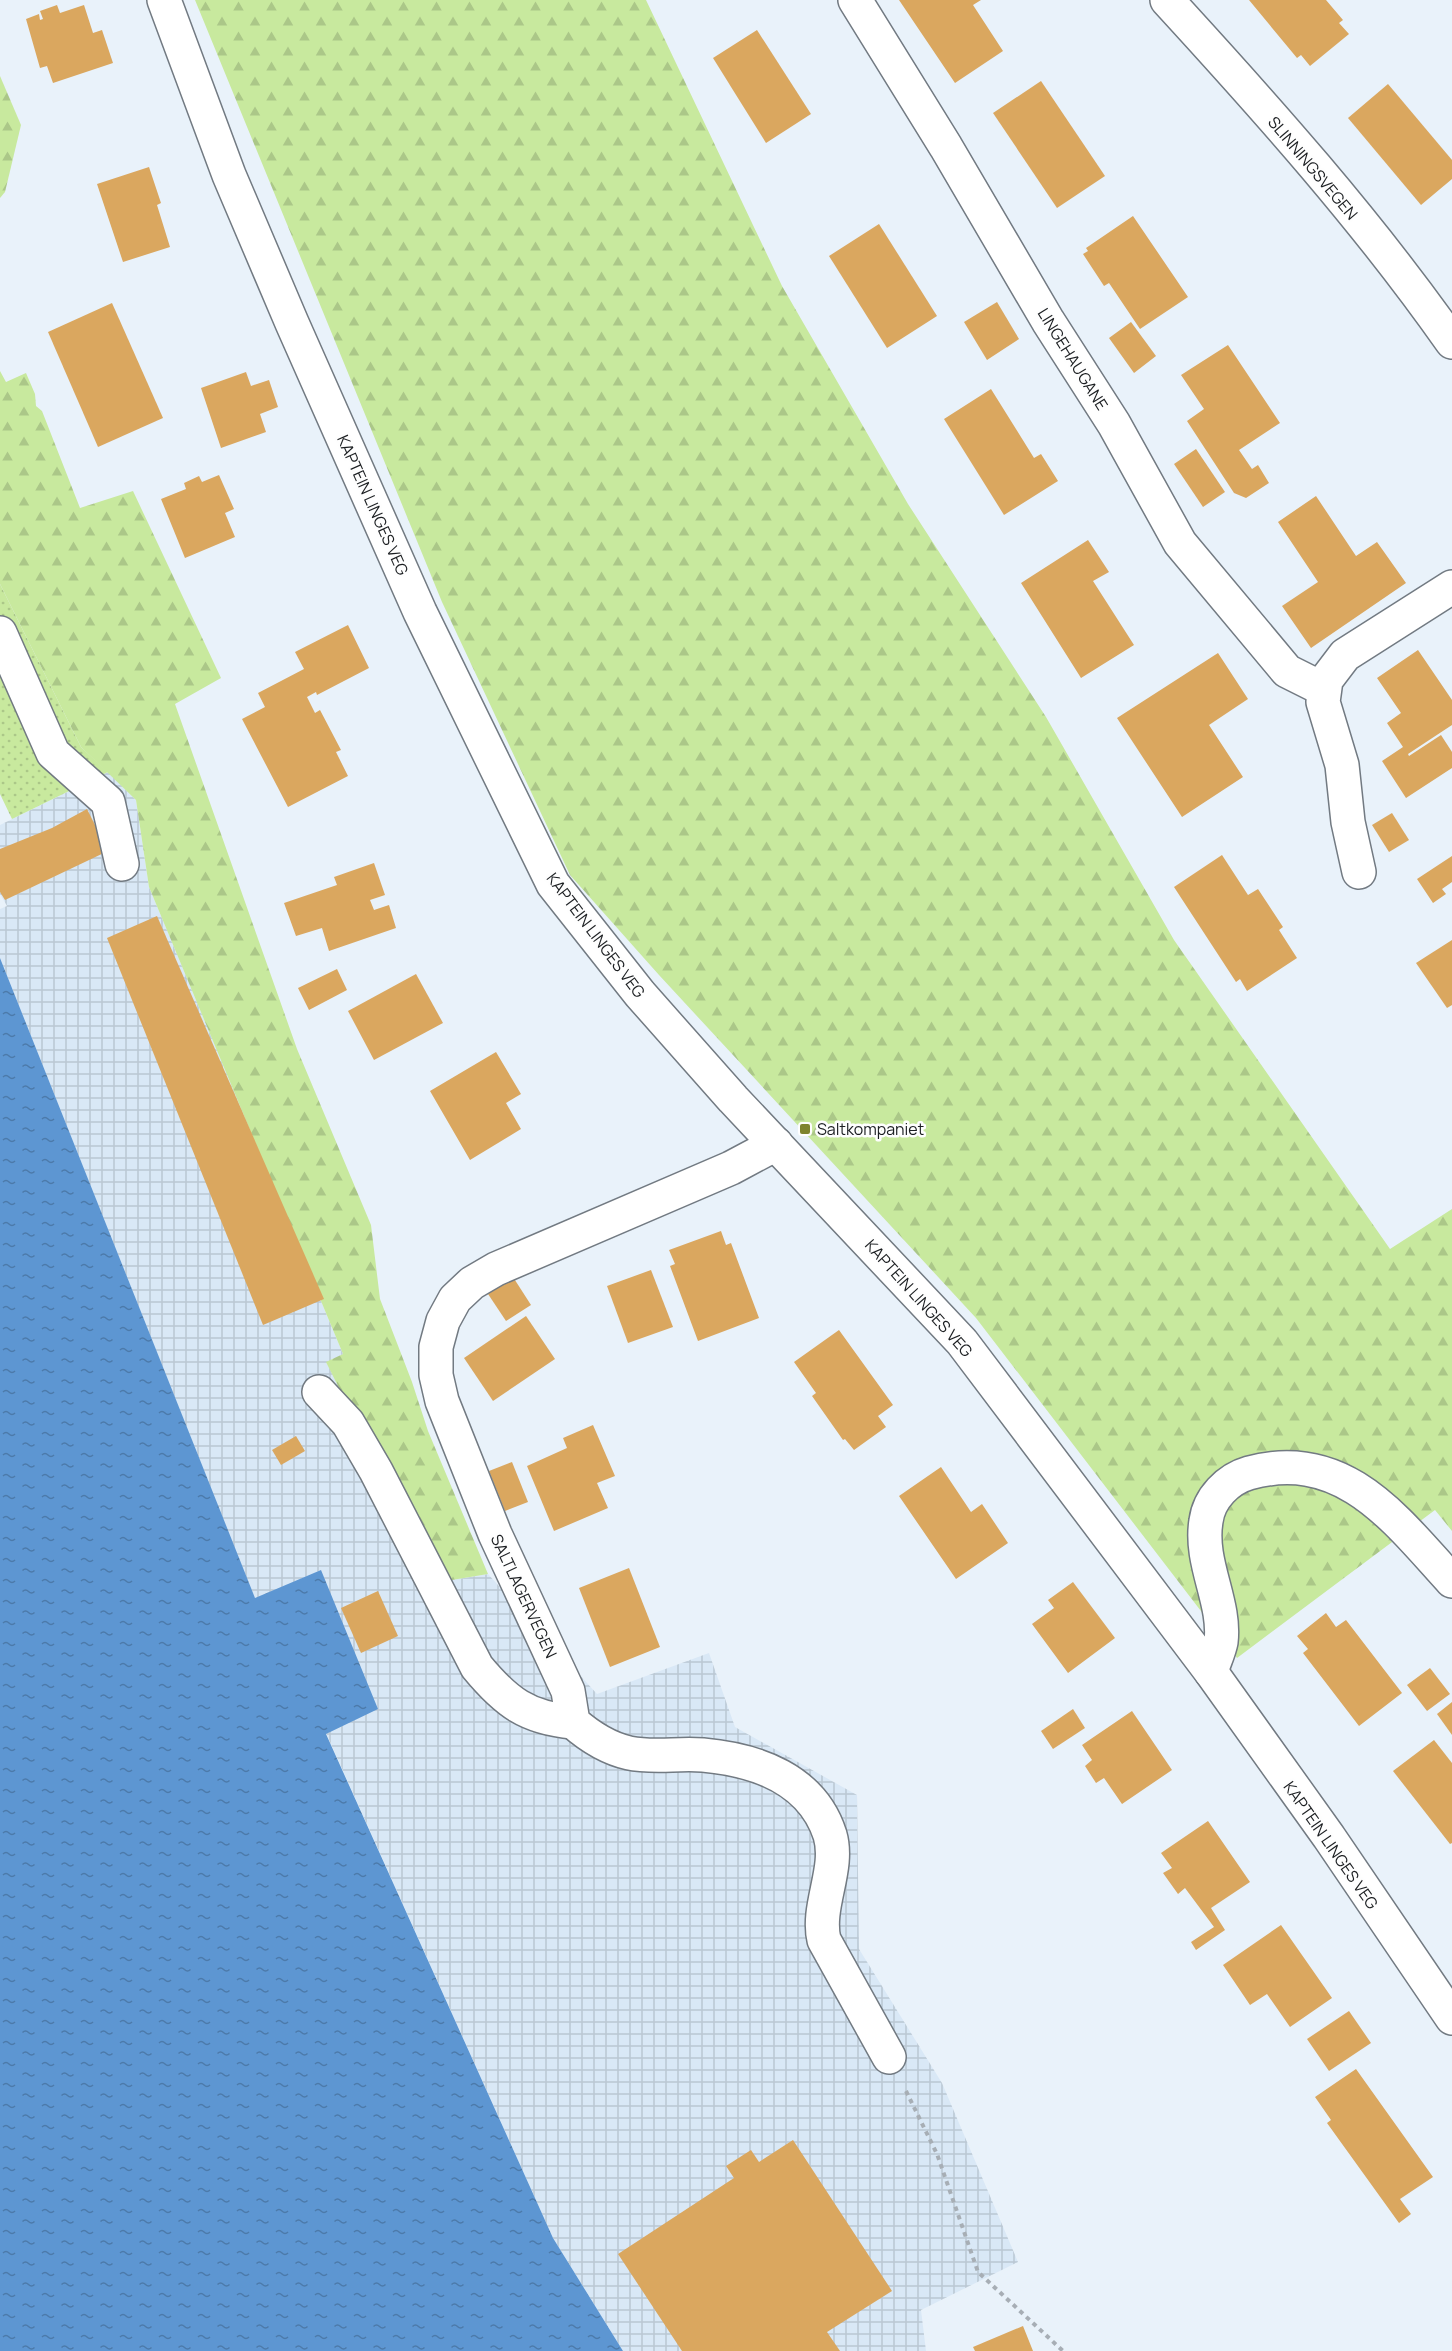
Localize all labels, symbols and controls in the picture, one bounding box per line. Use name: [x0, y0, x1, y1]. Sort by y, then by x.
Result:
street label: SLINNINGSVEGEN: [1263, 112, 1363, 224]
street label: LINGEHAUGANE: [1033, 304, 1113, 414]
street label: KAPTEIN LINGES VEG: [332, 431, 414, 579]
street label: KAPTEIN LINGES VEG: [542, 868, 650, 1002]
place label: Saltkompaniet: [817, 1118, 924, 1140]
marker: Saltkompaniet: [798, 1122, 812, 1136]
street label: KAPTEIN LINGES VEG: [860, 1234, 978, 1362]
street label: SALTLAGERVEGEN: [486, 1531, 562, 1661]
street label: KAPTEIN LINGES VEG: [1279, 1777, 1383, 1913]

